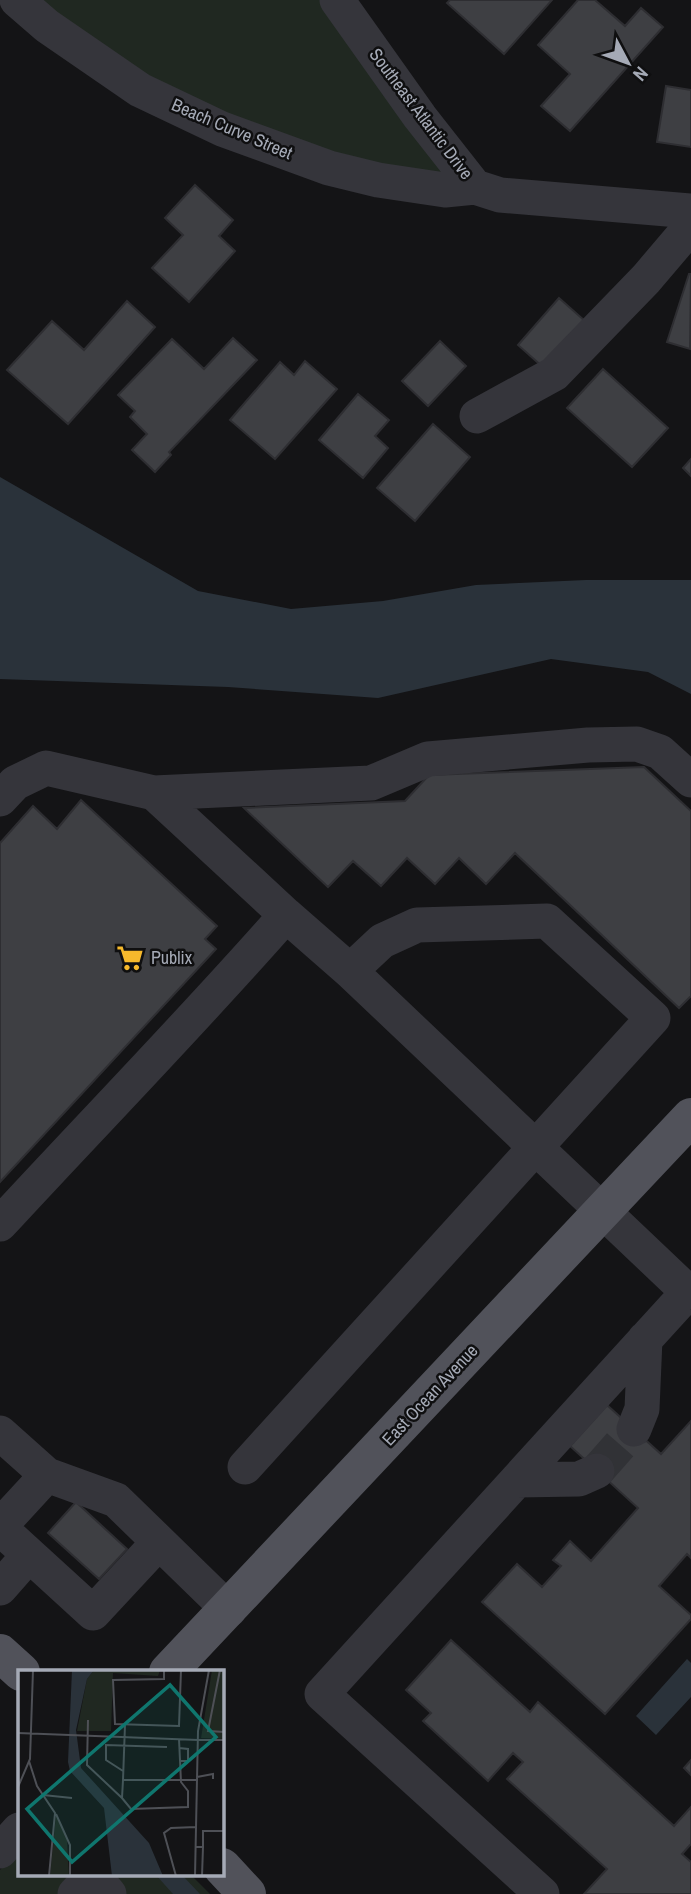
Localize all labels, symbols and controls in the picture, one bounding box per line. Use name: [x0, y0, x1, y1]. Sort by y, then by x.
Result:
north arrow: [593, 28, 663, 98]
street label: Southeast Atlantic Drive: [364, 43, 479, 184]
text: N: [627, 61, 654, 87]
street label: Beach Curve Street: [168, 92, 296, 165]
supermarket icon: Publix: [115, 943, 145, 973]
place label: Publix: [151, 945, 193, 970]
street label: East Ocean Avenue: [376, 1339, 483, 1451]
inset map: [18, 1670, 224, 1876]

